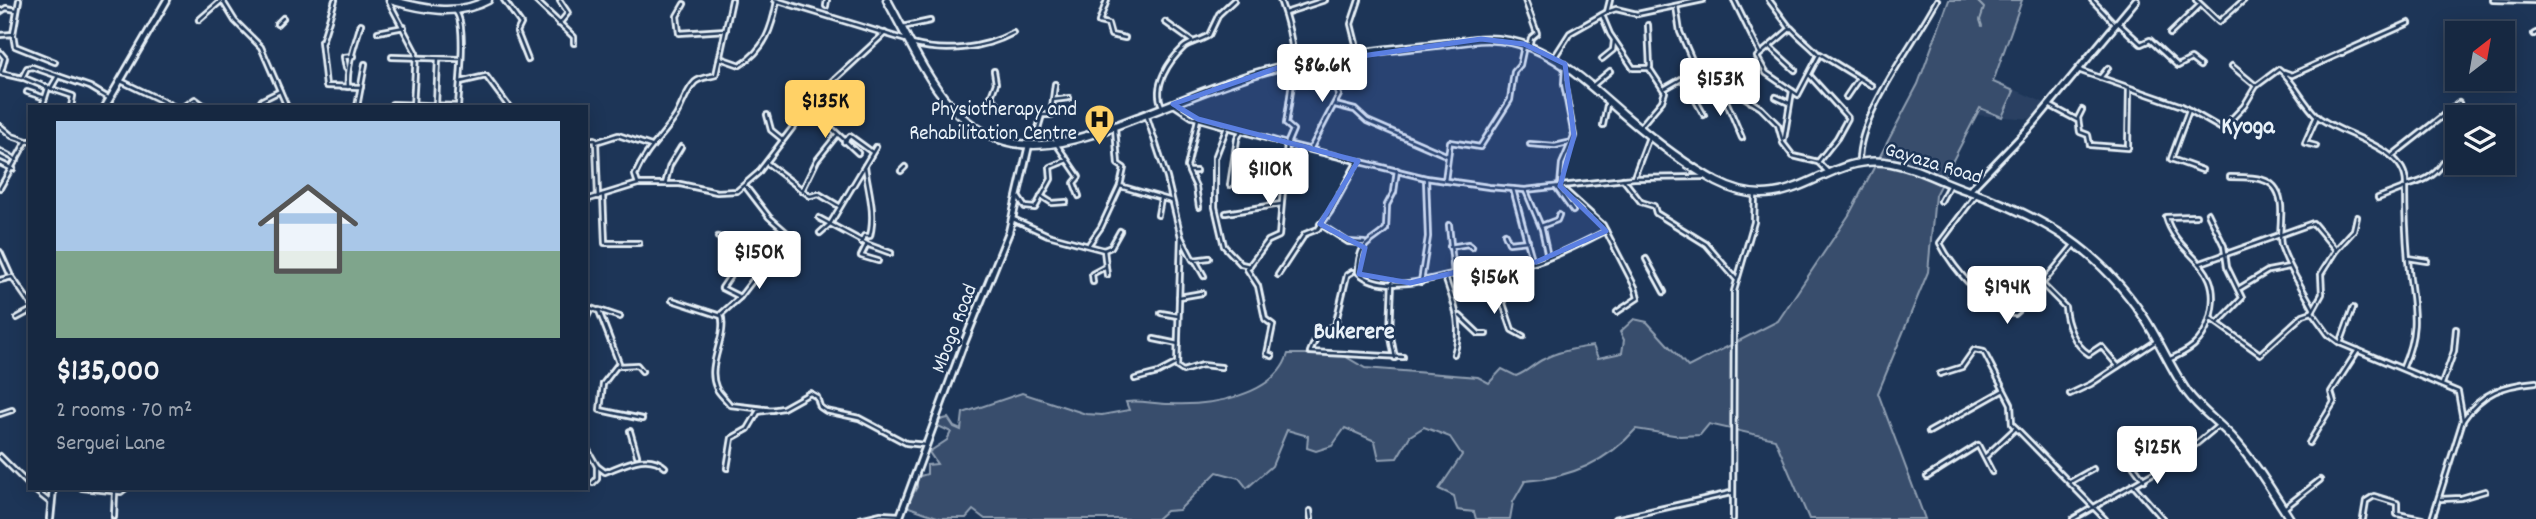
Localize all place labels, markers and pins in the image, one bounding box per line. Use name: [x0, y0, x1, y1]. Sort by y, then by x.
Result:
pin: $86.6K: [1265, 44, 1379, 104]
pin: $153K: [1671, 58, 1769, 118]
pin: $135K: [776, 80, 874, 140]
place label: Physiotherapy and Rehabilitation Centre: [909, 96, 1077, 150]
hospital icon: Physiotherapy and Rehabilitation Centre: [1083, 103, 1117, 147]
pin: $110K: [1221, 148, 1319, 208]
pin: $150K: [710, 232, 808, 291]
pin: $156K: [1445, 256, 1543, 316]
pin: $194K: [1958, 266, 2056, 326]
pin: $125K: [2108, 426, 2206, 486]

